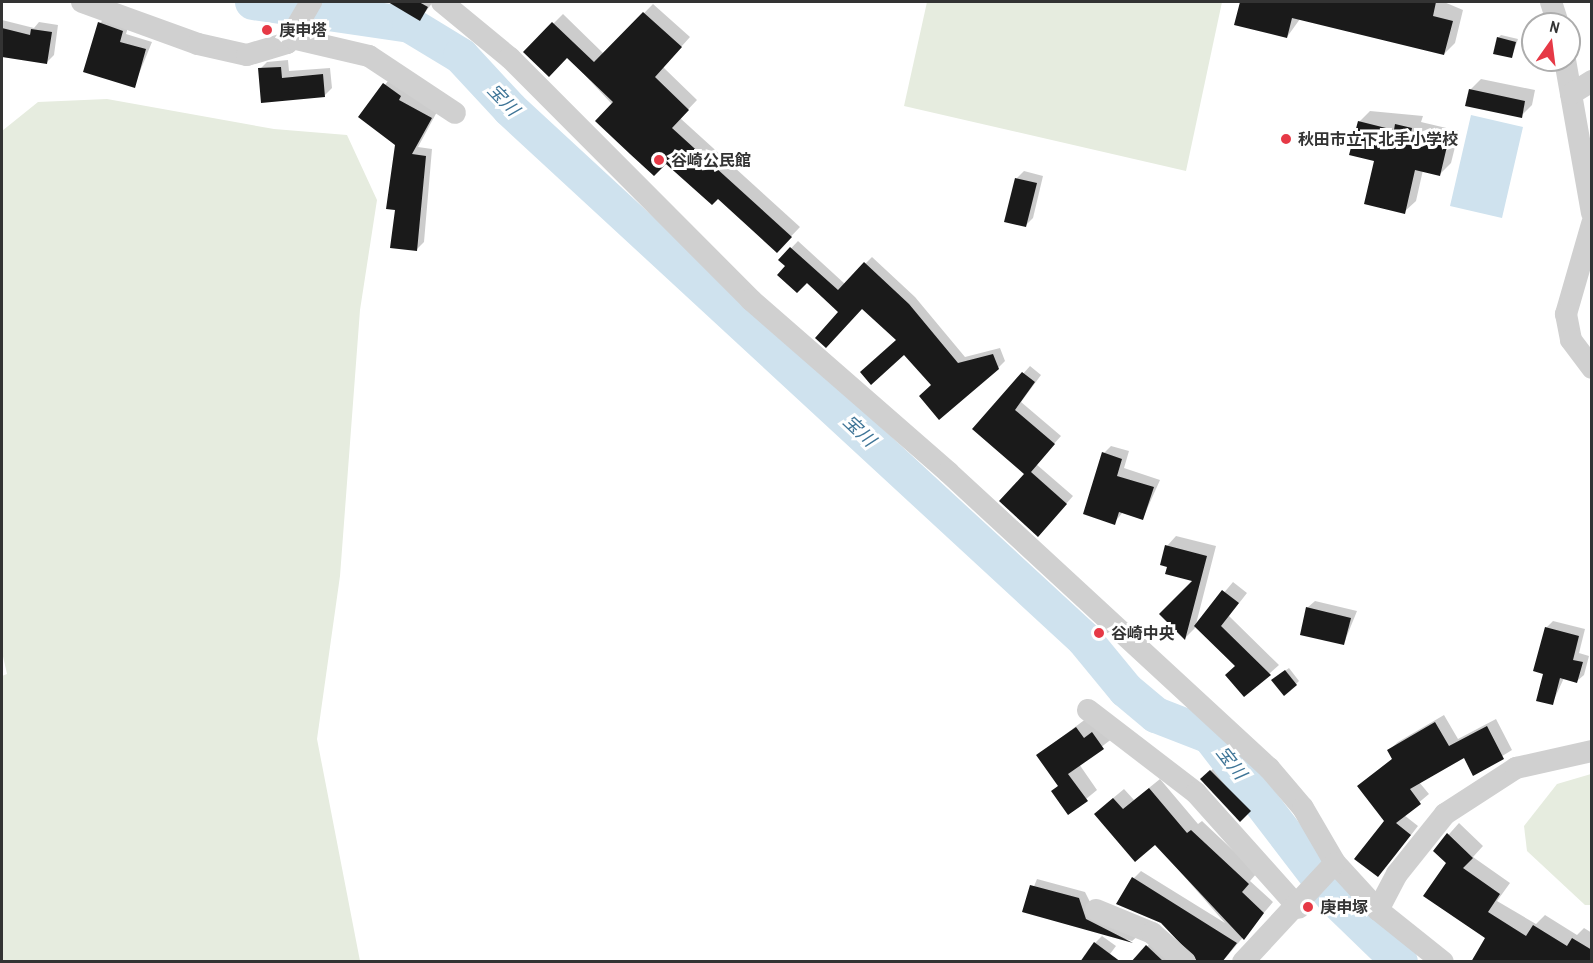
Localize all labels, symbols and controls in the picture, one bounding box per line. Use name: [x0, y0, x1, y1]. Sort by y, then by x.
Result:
north arrow: [1521, 12, 1581, 72]
text: N: [1548, 15, 1562, 38]
place label: 庚申塔: [279, 20, 327, 40]
marker: 庚申塔: [260, 23, 274, 37]
water label: 宝川: [483, 80, 523, 120]
place label: 秋田市立下北手小学校: [1298, 129, 1458, 149]
marker: 秋田市立下北手小学校: [1279, 132, 1293, 146]
place label: 谷崎公民館: [671, 150, 751, 170]
marker: 谷崎公民館: [652, 153, 666, 167]
water label: 宝川: [838, 411, 880, 451]
place label: 谷崎中央: [1111, 623, 1175, 643]
marker: 谷崎中央: [1092, 626, 1106, 640]
water label: 宝川: [1211, 742, 1251, 784]
place label: 庚申塚: [1320, 897, 1368, 917]
marker: 庚申塚: [1301, 900, 1315, 914]

